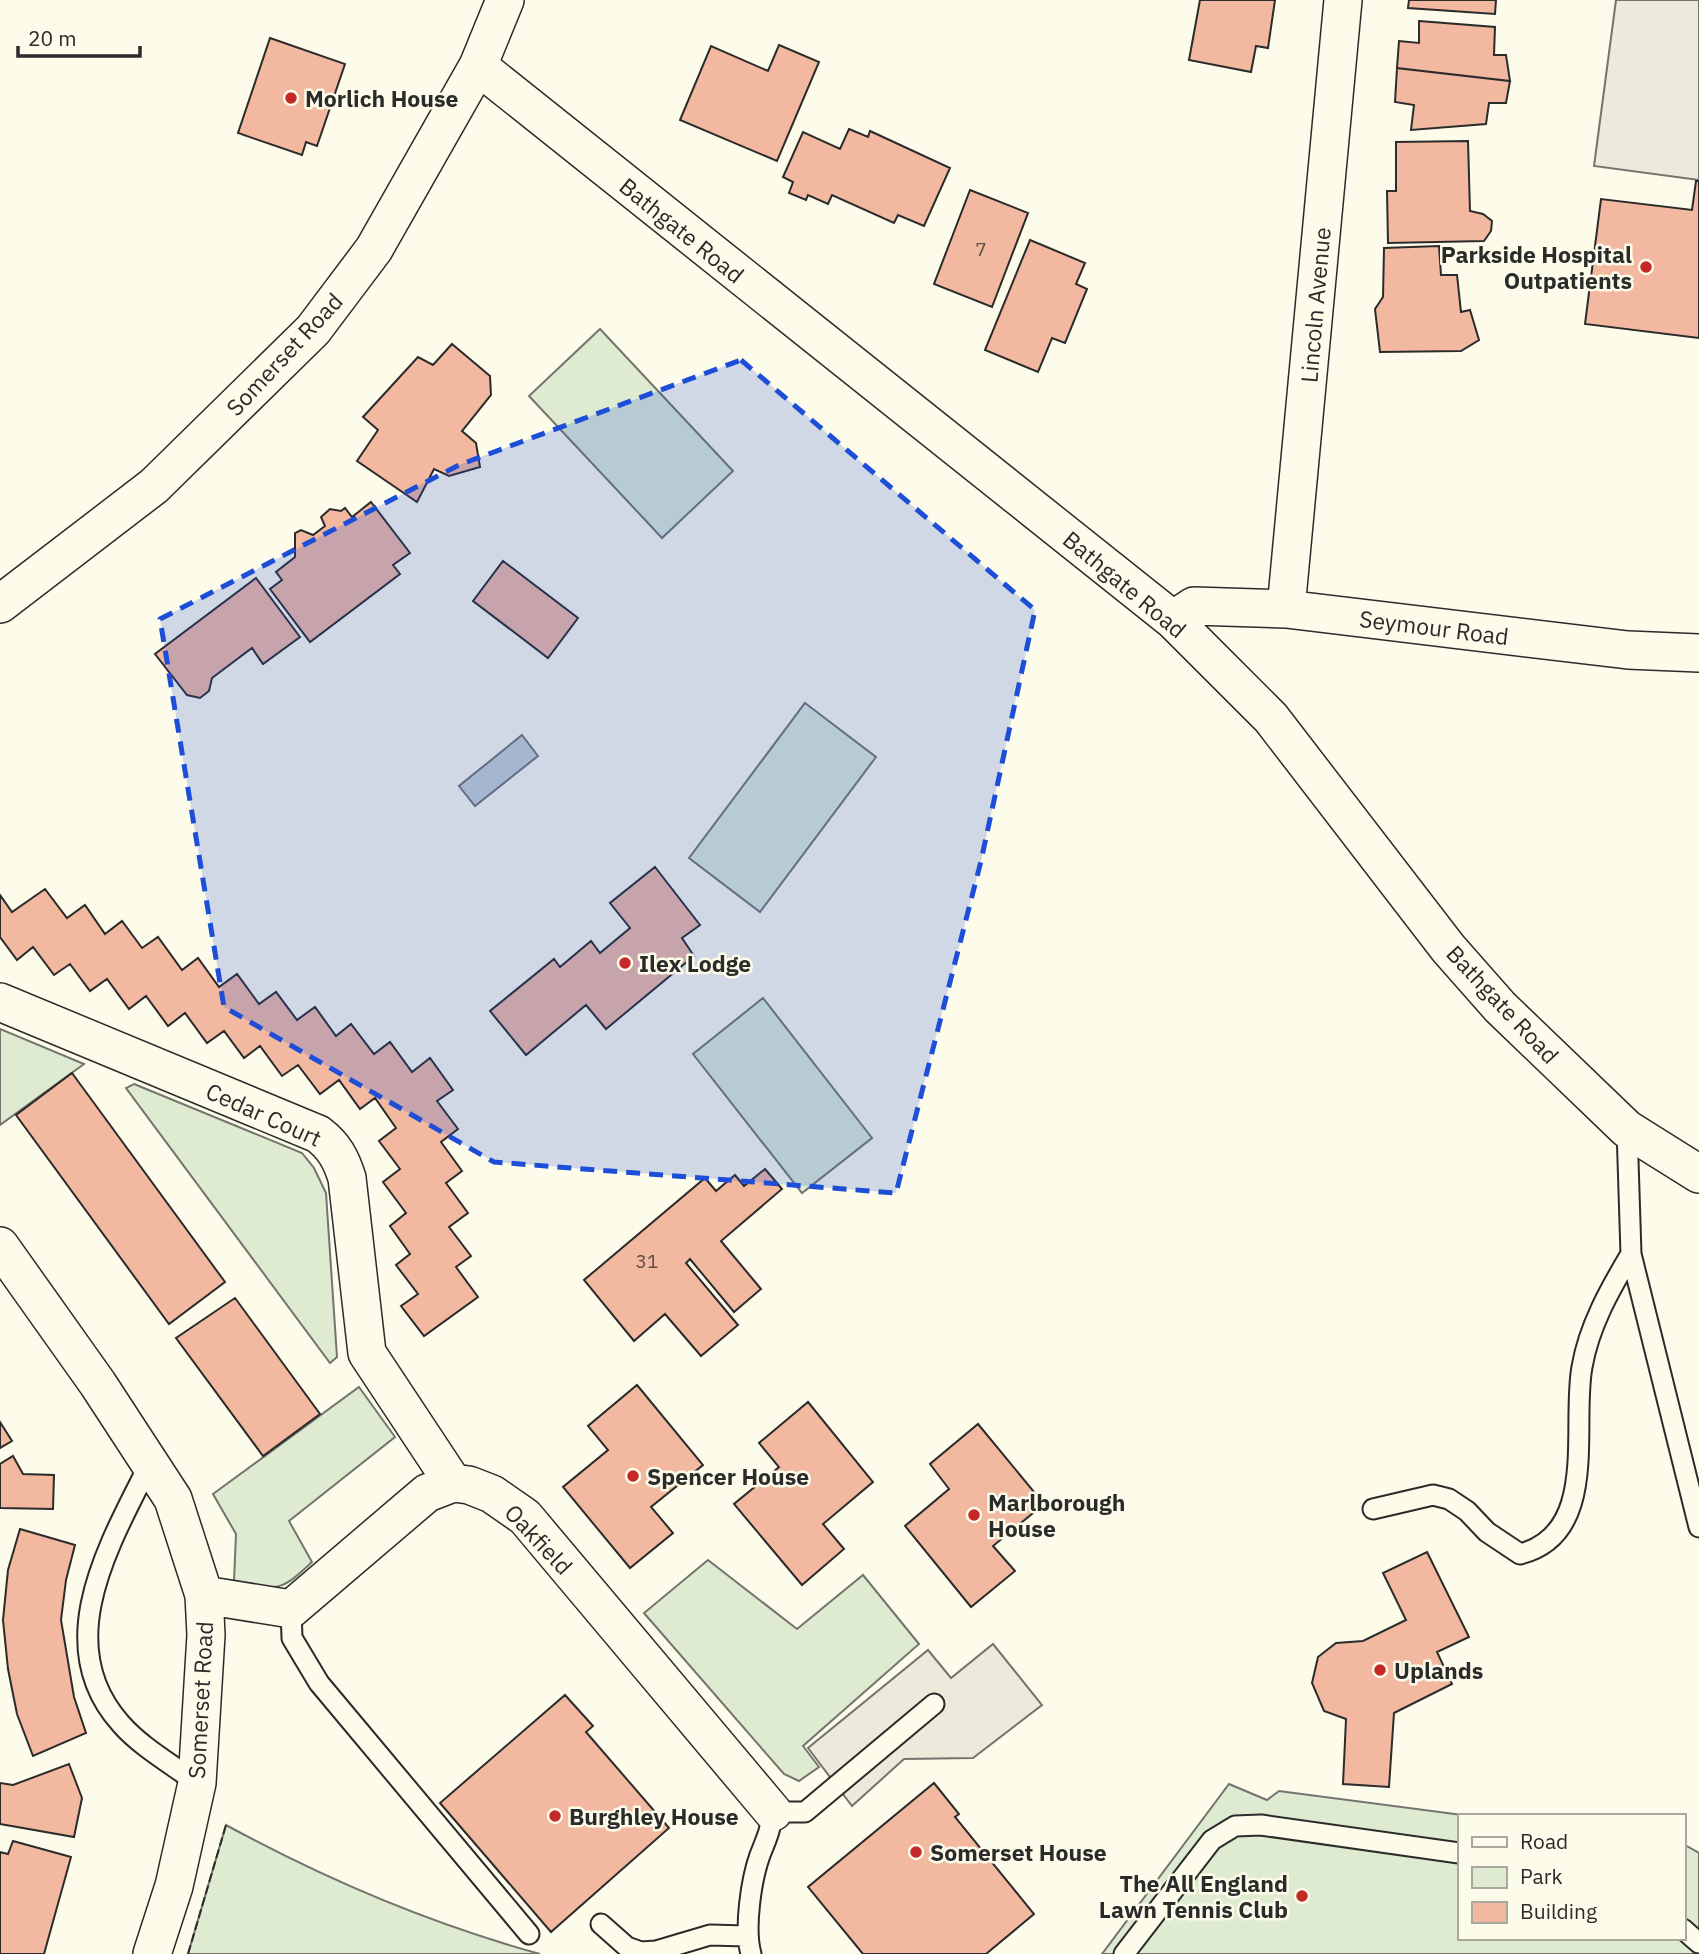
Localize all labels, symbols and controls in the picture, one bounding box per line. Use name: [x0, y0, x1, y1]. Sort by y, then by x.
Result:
scale bar: [18, 14, 140, 58]
text: 20 m: [28, 24, 77, 52]
place label: Morlich House: [305, 83, 459, 113]
marker: Morlich House: [283, 90, 299, 106]
street label: Bathgate Road: [614, 171, 750, 289]
street label: Lincoln Avenue: [1293, 226, 1337, 384]
house number: 7: [975, 237, 987, 261]
place label: Parkside Hospital Outpatients: [1441, 239, 1632, 295]
marker: Parkside Hospital Outpatients: [1638, 259, 1654, 275]
street label: Somerset Road: [219, 286, 349, 422]
street label: Bathgate Road: [1057, 524, 1193, 644]
street label: Seymour Road: [1358, 603, 1510, 651]
street label: Bathgate Road: [1440, 938, 1566, 1070]
place label: Ilex Lodge: [639, 948, 751, 978]
marker: Ilex Lodge: [617, 955, 633, 971]
street label: Cedar Court: [202, 1075, 326, 1153]
house number: 31: [636, 1249, 658, 1273]
place label: Spencer House: [647, 1461, 809, 1491]
marker: Spencer House: [625, 1468, 641, 1484]
place label: Marlborough House: [988, 1487, 1125, 1543]
street label: Oakfield: [499, 1497, 579, 1581]
marker: Marlborough House: [966, 1507, 982, 1523]
street label: Somerset Road: [181, 1621, 219, 1779]
place label: Uplands: [1394, 1655, 1483, 1685]
marker: Uplands: [1372, 1662, 1388, 1678]
place label: Burghley House: [569, 1801, 739, 1831]
marker: Burghley House: [547, 1808, 563, 1824]
legend: [1458, 1814, 1685, 1940]
text: Road: [1520, 1827, 1568, 1855]
place label: Somerset House: [930, 1837, 1107, 1867]
marker: Somerset House: [908, 1844, 924, 1860]
text: Park: [1520, 1862, 1563, 1890]
place label: The All England Lawn Tennis Club: [1099, 1868, 1288, 1924]
marker: The All England Lawn Tennis Club: [1294, 1888, 1310, 1904]
text: Building: [1520, 1897, 1597, 1925]

